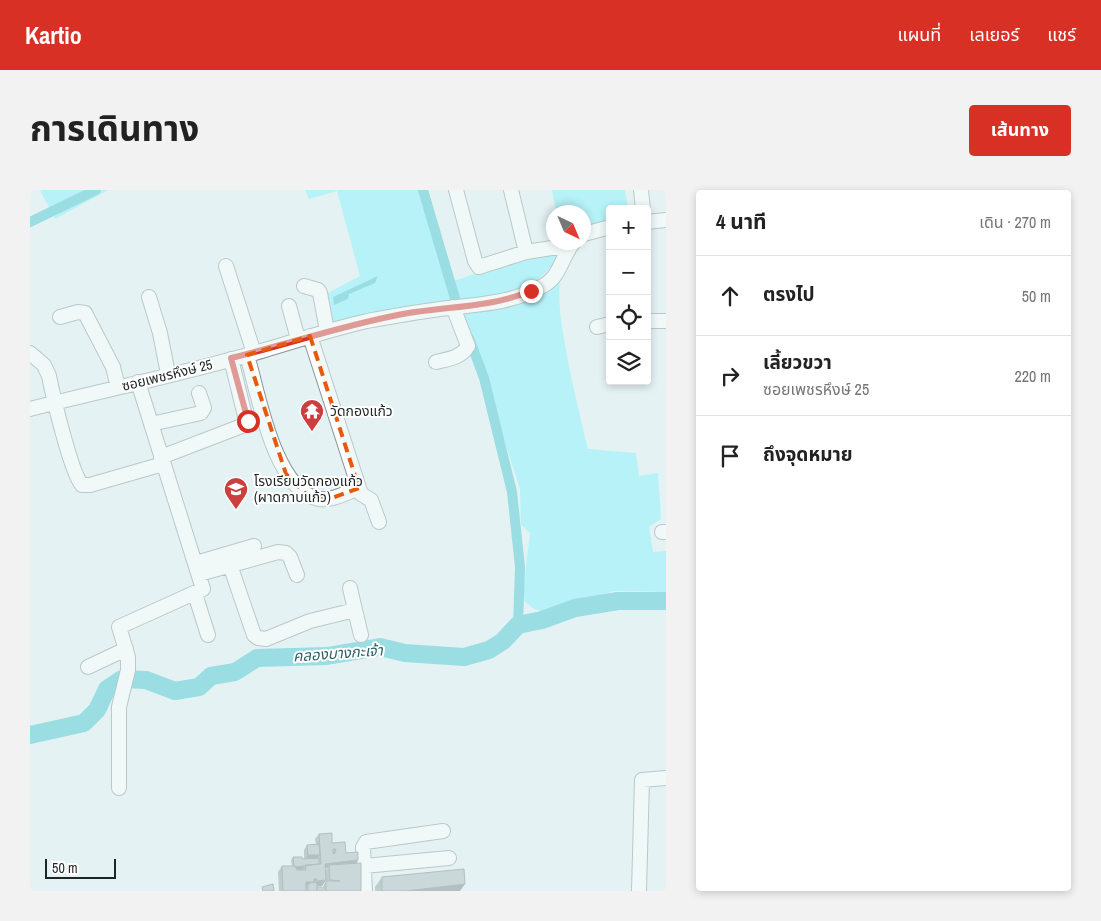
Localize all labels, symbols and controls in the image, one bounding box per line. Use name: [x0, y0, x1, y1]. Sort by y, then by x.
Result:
text: Kartio: [25, 19, 82, 51]
text: แผนที่: [897, 22, 941, 47]
text: เลเยอร์: [969, 22, 1019, 47]
text: แชร์: [1047, 22, 1076, 47]
text: การเดินทาง: [30, 105, 199, 152]
button: เส้นทาง: [969, 105, 1071, 156]
north arrow: [546, 205, 591, 250]
map controls: [606, 205, 651, 385]
button: +: [606, 205, 651, 250]
text: 4 นาที: [716, 207, 767, 236]
text: เดิน · 270 m: [979, 211, 1051, 233]
button: −: [606, 250, 651, 295]
route end: [520, 280, 543, 303]
text: ตรงไป: [763, 281, 815, 307]
icon: ahead: [716, 282, 744, 310]
text: 50 m: [1022, 285, 1051, 307]
button: locate: [606, 295, 651, 340]
button: layers: [606, 340, 651, 385]
text: เลี้ยวขวา: [763, 349, 832, 375]
street label: ซอยเพชรหึงษ์ 25: [120, 355, 214, 395]
icon: right: [716, 362, 744, 390]
text: 220 m: [1015, 365, 1051, 387]
text: ซอยเพชรหึงษ์ 25: [763, 378, 869, 400]
temple icon: วัดกองแก้ว: [299, 398, 325, 432]
place label: วัดกองแก้ว: [330, 402, 393, 420]
route start: [237, 410, 260, 433]
text: ถึงจุดหมาย: [763, 441, 853, 467]
icon: arrive: [716, 442, 744, 470]
place label: โรงเรียนวัดกองแก้ว (ผาดกาบแก้ว): [254, 472, 363, 506]
school or university icon: โรงเรียนวัดกองแก้ว (ผาดกาบแก้ว): [223, 476, 249, 510]
water label: คลองบางกะเจ้า: [292, 639, 384, 667]
scale bar: [45, 856, 116, 879]
text: 50 m: [52, 859, 78, 877]

